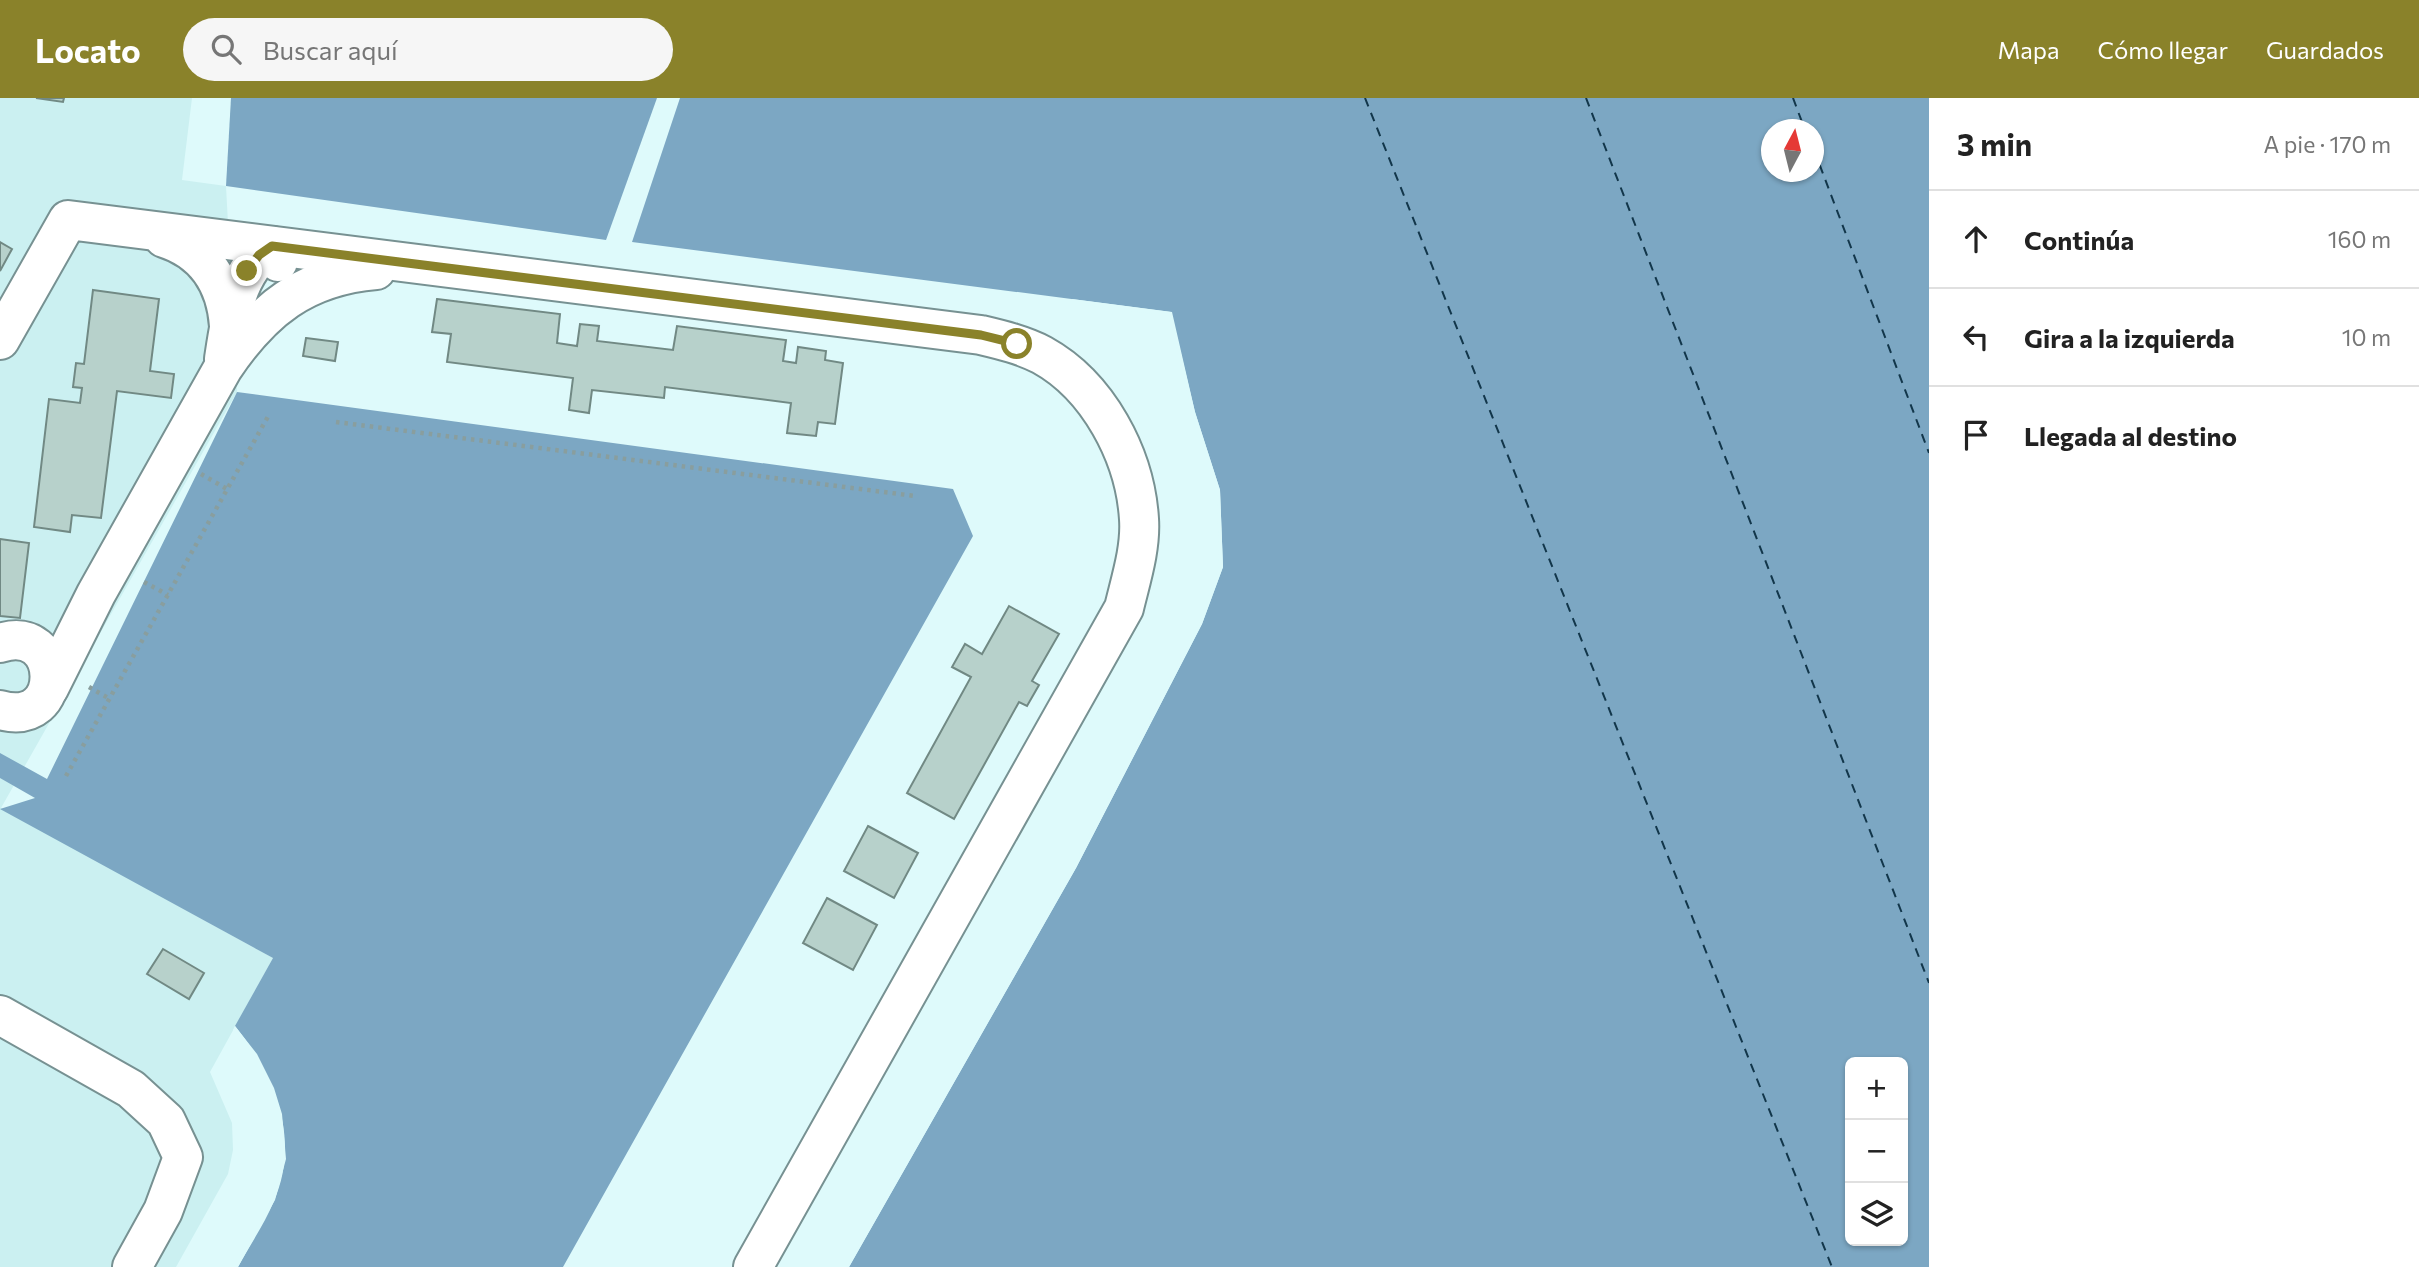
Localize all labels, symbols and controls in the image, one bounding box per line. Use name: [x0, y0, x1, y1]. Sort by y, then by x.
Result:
search box: [183, 18, 673, 81]
text: Locato: [35, 29, 141, 70]
icon: search: [207, 30, 245, 68]
text: Buscar aquí: [263, 34, 398, 65]
text: Mapa: [1997, 35, 2060, 64]
text: Cómo llegar: [2098, 35, 2228, 64]
text: Guardados: [2266, 35, 2384, 64]
north arrow: [1761, 119, 1824, 182]
text: 3 min: [1957, 125, 2032, 162]
text: A pie · 170 m: [2263, 130, 2391, 158]
icon: ahead: [1957, 220, 1995, 258]
text: Continúa: [2024, 224, 2134, 255]
text: 160 m: [2328, 225, 2391, 253]
route end: [231, 255, 262, 286]
icon: left: [1957, 318, 1995, 356]
text: Gira a la izquierda: [2024, 322, 2235, 353]
text: 10 m: [2342, 323, 2391, 351]
route start: [1001, 328, 1032, 359]
icon: arrive: [1957, 416, 1995, 454]
text: Llegada al destino: [2024, 420, 2237, 451]
map controls: [1845, 1057, 1908, 1246]
button: +: [1845, 1057, 1908, 1120]
button: −: [1845, 1120, 1908, 1183]
button: layers: [1845, 1183, 1908, 1246]

